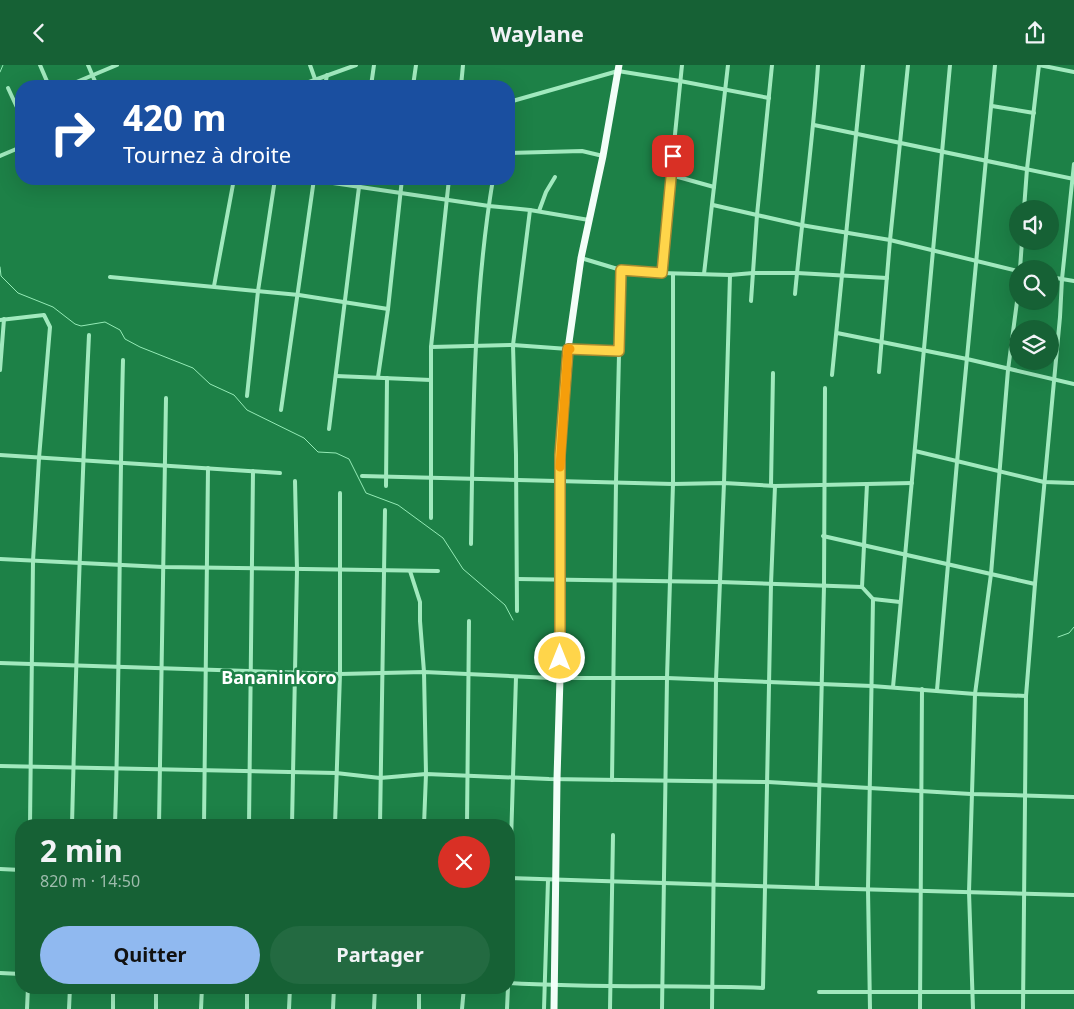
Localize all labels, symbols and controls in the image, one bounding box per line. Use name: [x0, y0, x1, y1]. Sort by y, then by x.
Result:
text: Waylane: [490, 18, 584, 48]
icon: back: [25, 19, 53, 47]
icon: share: [1021, 19, 1049, 47]
text: 420 m: [123, 94, 226, 141]
icon: right: [40, 100, 105, 165]
pin: [652, 135, 694, 177]
text: Tournez à droite: [123, 139, 291, 169]
icon: arrive: [659, 142, 687, 170]
map controls: [1009, 200, 1059, 370]
button: sound: [1009, 200, 1059, 250]
button: search: [1009, 260, 1059, 310]
button: layers: [1009, 320, 1059, 370]
position arrow: [533, 631, 585, 683]
district label: Bananinkoro: [221, 665, 337, 689]
text: 2 min: [40, 830, 123, 871]
button: close: [438, 836, 490, 888]
text: 820 m · 14:50: [40, 870, 140, 892]
button: Quitter: [40, 926, 260, 984]
button: Partager: [270, 926, 490, 984]

